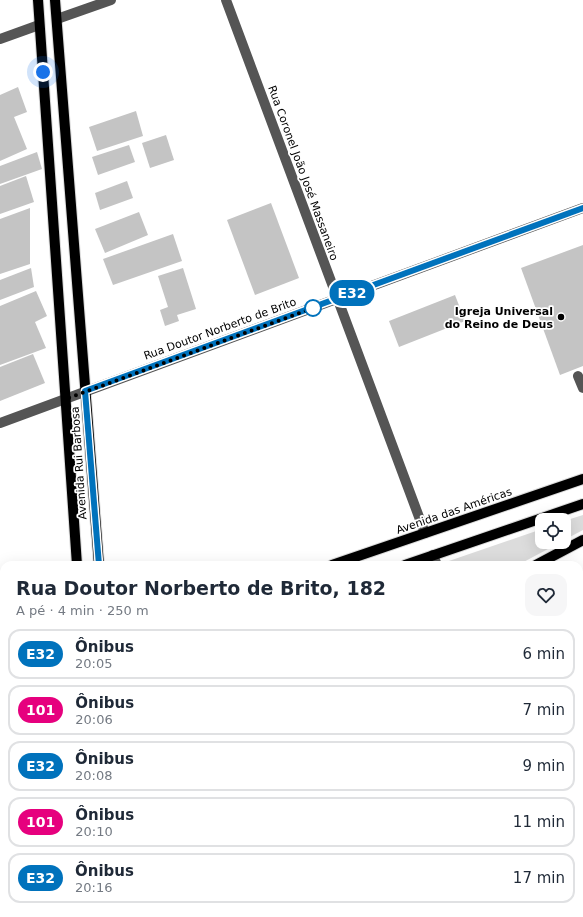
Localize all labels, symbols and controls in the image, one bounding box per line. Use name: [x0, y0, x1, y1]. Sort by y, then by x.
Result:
your location: [33, 62, 53, 82]
street label: Rua Coronel João José Massaneiro: [265, 84, 341, 262]
line badge: E32: [329, 280, 375, 306]
text: E32: [337, 285, 367, 301]
street label: Rua Doutor Norberto de Brito: [142, 295, 298, 363]
unlabelled marker: [304, 299, 322, 317]
place label: Igreja Universal do Reino de Deus: [445, 305, 553, 331]
marker: Igreja Universal do Reino de Deus: [556, 312, 566, 322]
street label: Avenida Rui Barbosa: [69, 406, 89, 520]
street label: Avenida das Américas: [394, 485, 514, 537]
map controls: [535, 513, 571, 549]
button: locate: [535, 513, 571, 549]
button: heart: [525, 574, 567, 616]
text: Rua Doutor Norberto de Brito, 182: [16, 577, 386, 599]
text: A pé · 4 min · 250 m: [16, 603, 149, 618]
text: Ônibus: [75, 638, 134, 656]
text: 6 min: [522, 645, 565, 663]
text: E32: [26, 646, 55, 662]
text: 20:05: [75, 656, 113, 671]
text: Ônibus: [75, 694, 134, 712]
text: 7 min: [522, 701, 565, 719]
text: 101: [26, 702, 55, 718]
text: 20:06: [75, 712, 113, 727]
text: Ônibus: [75, 750, 134, 768]
text: 9 min: [522, 757, 565, 775]
text: E32: [26, 758, 55, 774]
text: 20:08: [75, 768, 113, 783]
text: Ônibus: [75, 806, 134, 824]
text: 11 min: [513, 813, 565, 831]
text: 101: [26, 814, 55, 830]
text: 20:10: [75, 824, 113, 839]
text: Ônibus: [75, 862, 134, 880]
text: 17 min: [513, 869, 565, 887]
text: E32: [26, 870, 55, 886]
text: 20:16: [75, 880, 113, 895]

